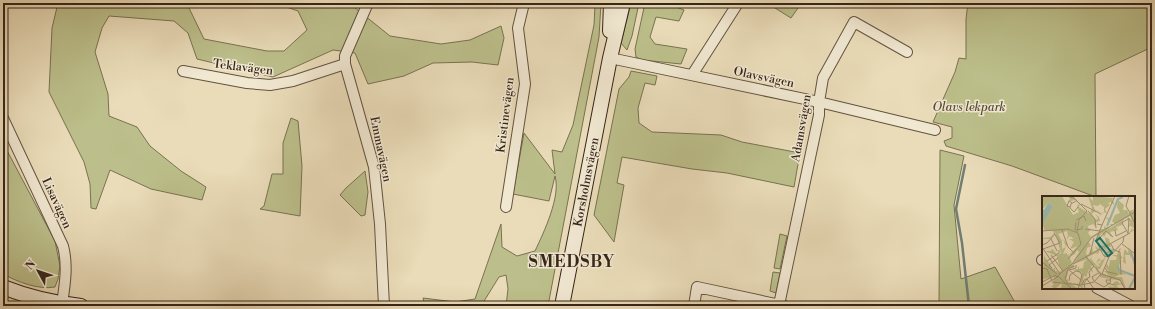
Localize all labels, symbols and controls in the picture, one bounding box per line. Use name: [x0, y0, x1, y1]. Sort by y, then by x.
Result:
street label: Teklavägen: [212, 56, 274, 79]
street label: Olavsvägen: [732, 64, 796, 91]
street label: Kristinevägen: [493, 76, 518, 154]
street label: Adamsvägen: [788, 93, 815, 164]
park label: Olavs lekpark: [932, 100, 1006, 115]
street label: Emmavägen: [366, 115, 395, 183]
street label: Korsholmsvägen: [570, 136, 602, 228]
street label: Lisavägen: [38, 175, 75, 231]
inset map: [1042, 196, 1135, 289]
north arrow: [18, 251, 58, 291]
district label: SMEDSBY: [528, 252, 616, 272]
text: N: [23, 257, 39, 273]

